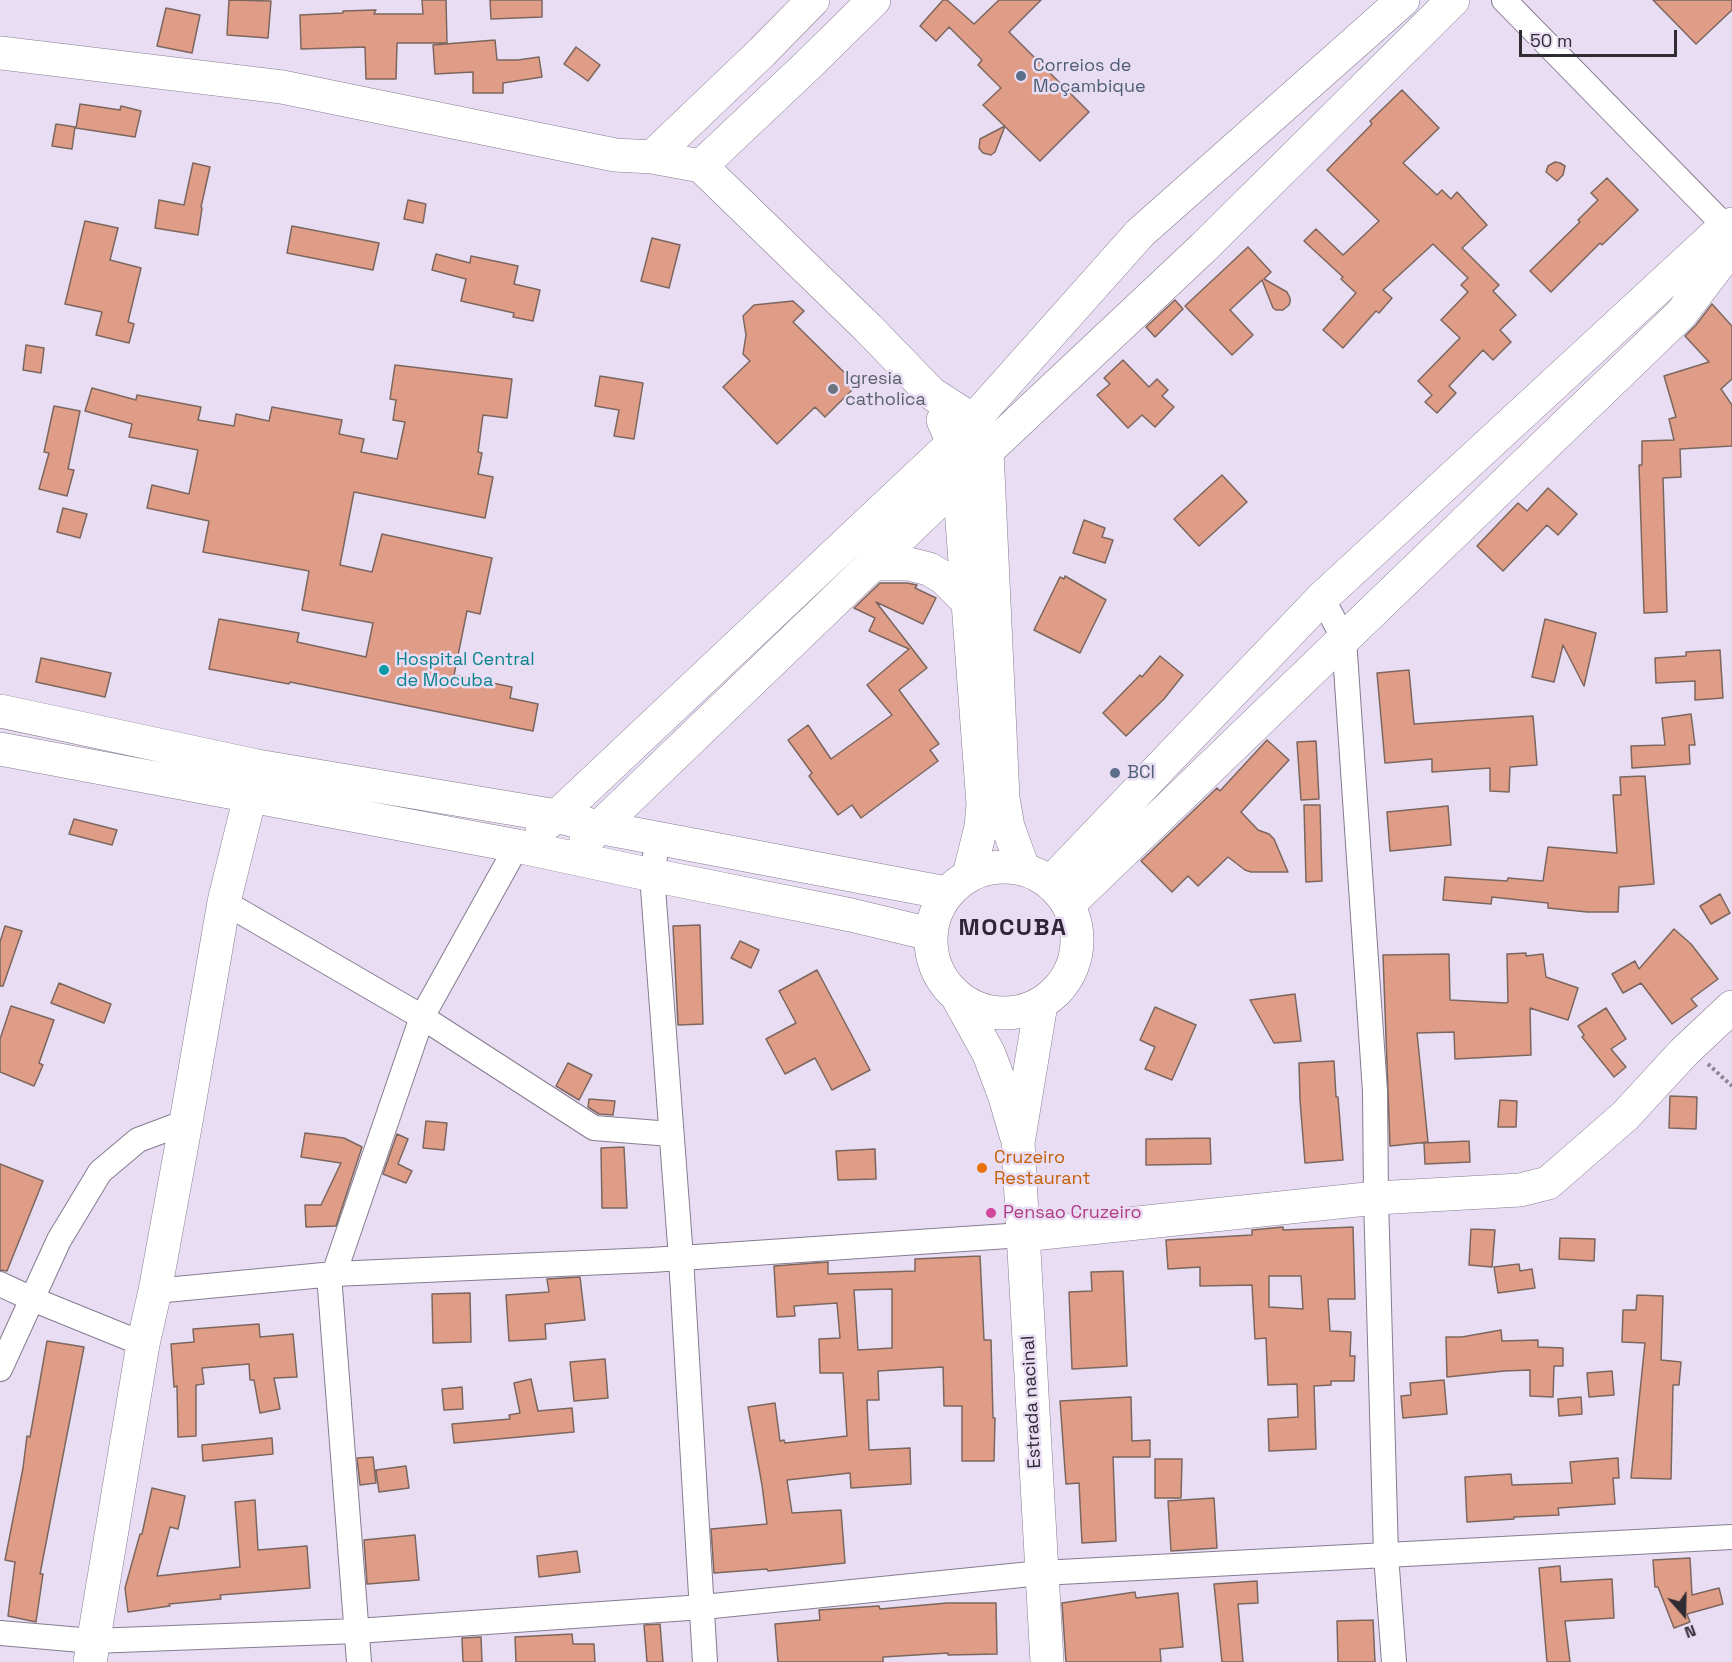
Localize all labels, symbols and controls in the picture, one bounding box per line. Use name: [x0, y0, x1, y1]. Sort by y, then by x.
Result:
scale bar: [1522, 18, 1680, 56]
text: 50 m: [1530, 29, 1572, 52]
place label: Correios de Moçambique: [1033, 55, 1146, 98]
marker: Correios de Moçambique: [1014, 69, 1028, 83]
place label: Igresia catholica: [845, 368, 926, 410]
marker: Igresia catholica: [826, 382, 840, 396]
place label: Hospital Central de Mocuba: [396, 649, 535, 692]
marker: Hospital Central de Mocuba: [377, 663, 391, 677]
place label: BCI: [1127, 762, 1155, 784]
marker: BCI: [1108, 766, 1122, 780]
district label: MOCUBA: [959, 914, 1067, 942]
place label: Cruzeiro Restaurant: [994, 1147, 1091, 1190]
marker: Cruzeiro Restaurant: [975, 1161, 989, 1175]
place label: Pensao Cruzeiro: [1003, 1202, 1142, 1224]
marker: Pensao Cruzeiro: [984, 1206, 998, 1220]
street label: Estrada nacinal: [1018, 1335, 1046, 1469]
north arrow: [1654, 1584, 1714, 1644]
text: N: [1682, 1620, 1699, 1643]

